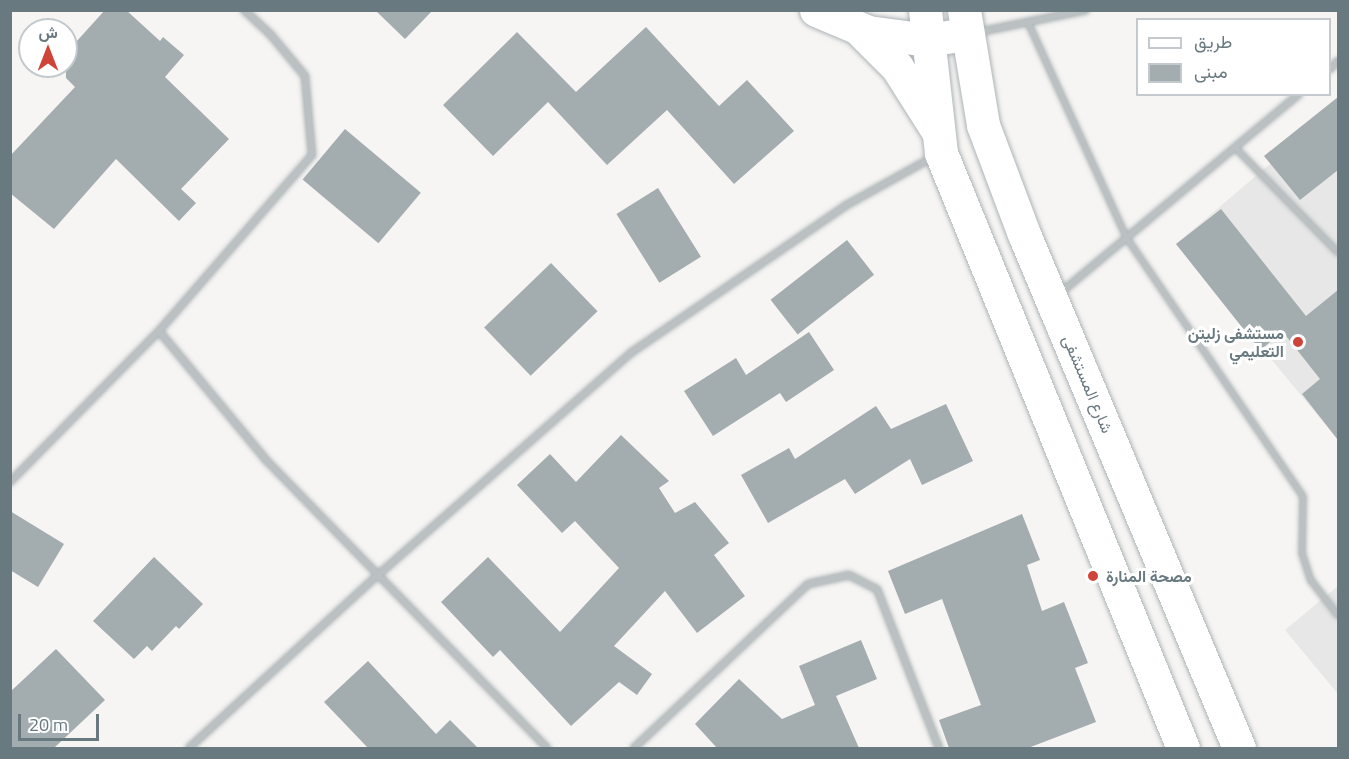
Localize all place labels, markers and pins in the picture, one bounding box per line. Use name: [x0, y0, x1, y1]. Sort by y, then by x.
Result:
place label: مستشفى زليتن التعليمي: [1188, 323, 1284, 361]
marker: مستشفى زليتن التعليمي: [1289, 333, 1307, 351]
place label: مصحة المنارة: [1106, 566, 1192, 586]
marker: مصحة المنارة: [1084, 567, 1102, 585]

